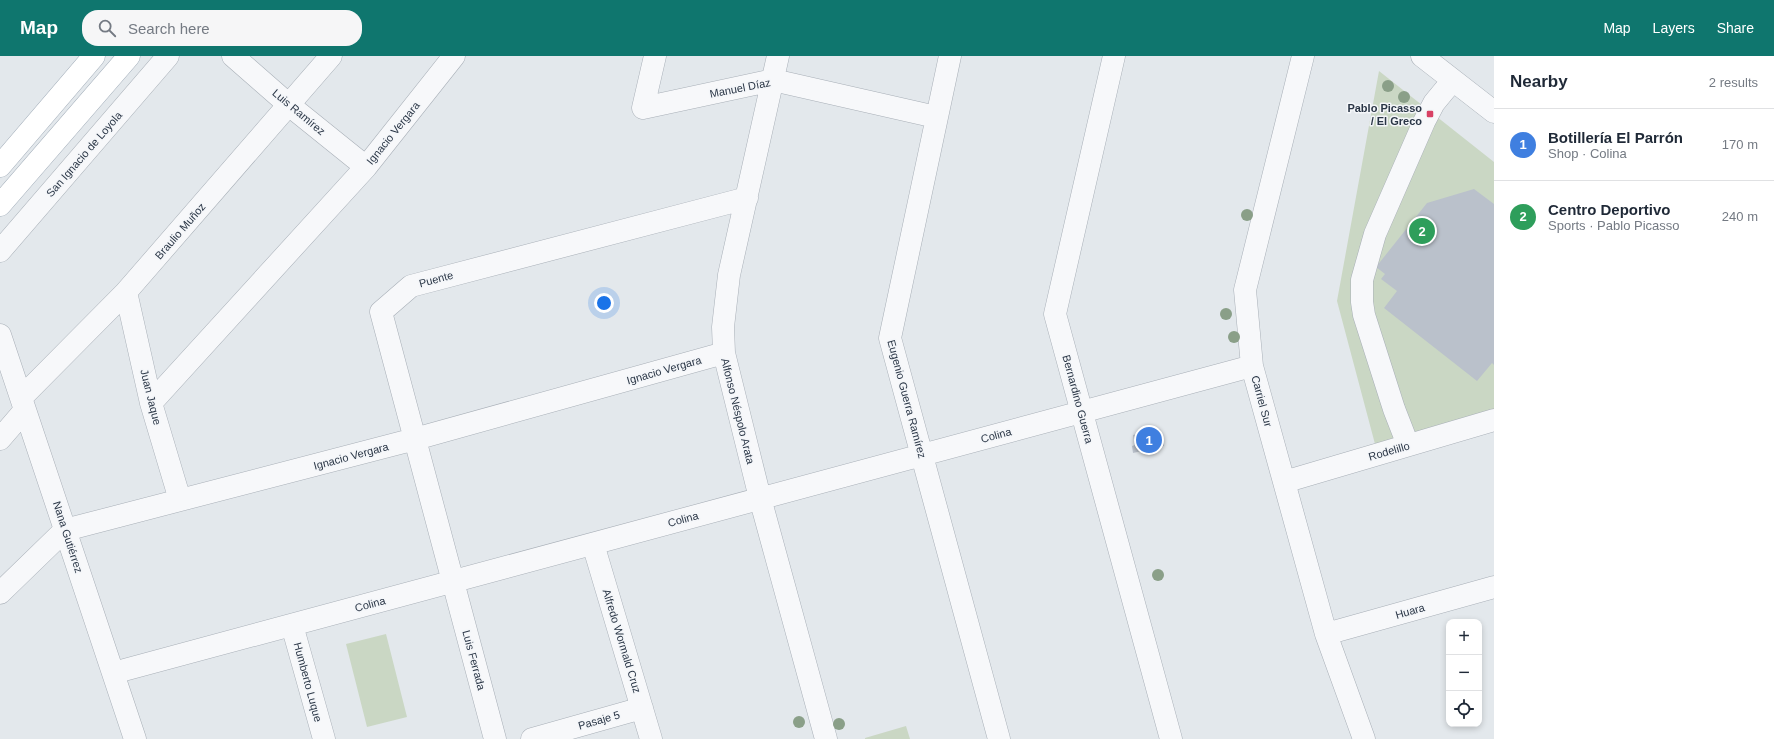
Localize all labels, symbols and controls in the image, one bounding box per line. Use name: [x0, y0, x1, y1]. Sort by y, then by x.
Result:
search box: [82, 10, 362, 46]
text: Map: [20, 17, 58, 38]
icon: search: [96, 17, 118, 39]
text: Search here: [128, 20, 210, 37]
text: Map: [1603, 20, 1631, 36]
text: Layers: [1653, 20, 1695, 36]
text: Share: [1717, 20, 1754, 36]
text: Nearby: [1510, 72, 1568, 91]
text: 2 results: [1709, 75, 1758, 90]
street label: Manuel Díaz: [709, 76, 771, 100]
street label: Luis Ramírez: [270, 87, 328, 137]
street label: Ignacio Vergara: [364, 99, 422, 167]
place label: Pablo Picasso / El Greco: [1347, 102, 1422, 127]
street label: San Ignacio de Loyola: [44, 108, 125, 199]
marker: Pablo Picasso / El Greco: [1425, 109, 1435, 119]
text: Botillería El Parrón: [1548, 129, 1683, 146]
text: 1: [1519, 137, 1527, 152]
text: 170 m: [1722, 137, 1758, 152]
text: Shop · Colina: [1548, 146, 1627, 161]
street label: Braulio Muñoz: [152, 201, 208, 261]
text: Centro Deportivo: [1548, 201, 1671, 218]
text: 2: [1519, 209, 1527, 224]
text: 240 m: [1722, 209, 1758, 224]
pin: 2: [1409, 216, 1435, 246]
text: Sports · Pablo Picasso: [1548, 218, 1680, 233]
street label: Puente: [418, 269, 454, 289]
your location: [594, 293, 614, 313]
street label: Eugenio Guerra Ramírez: [885, 338, 929, 460]
street label: Ignacio Vergara: [625, 353, 704, 386]
street label: Bernardino Guerra: [1060, 353, 1096, 445]
street label: Alfonso Néspolo Arata: [719, 357, 757, 466]
street label: Juan Jaque: [138, 368, 164, 426]
street label: Carriel Sur: [1249, 374, 1275, 428]
street label: Colina: [979, 425, 1013, 445]
pin: 1: [1136, 425, 1162, 455]
street label: Rodelillo: [1367, 439, 1411, 463]
street label: Ignacio Vergara: [312, 440, 391, 472]
street label: Nana Gutiérrez: [51, 500, 85, 574]
street label: Colina: [666, 509, 700, 529]
street label: Alfredo Wormald Cruz: [600, 588, 644, 694]
street label: Colina: [353, 594, 387, 614]
street label: Huara: [1394, 601, 1427, 621]
map controls: [1446, 619, 1482, 727]
button: +: [1446, 619, 1482, 655]
street label: Luis Ferrada: [460, 629, 488, 692]
street label: Humberto Luque: [292, 641, 324, 723]
button: −: [1446, 655, 1482, 691]
button: locate: [1446, 691, 1482, 727]
street label: Pasaje 5: [577, 708, 621, 732]

